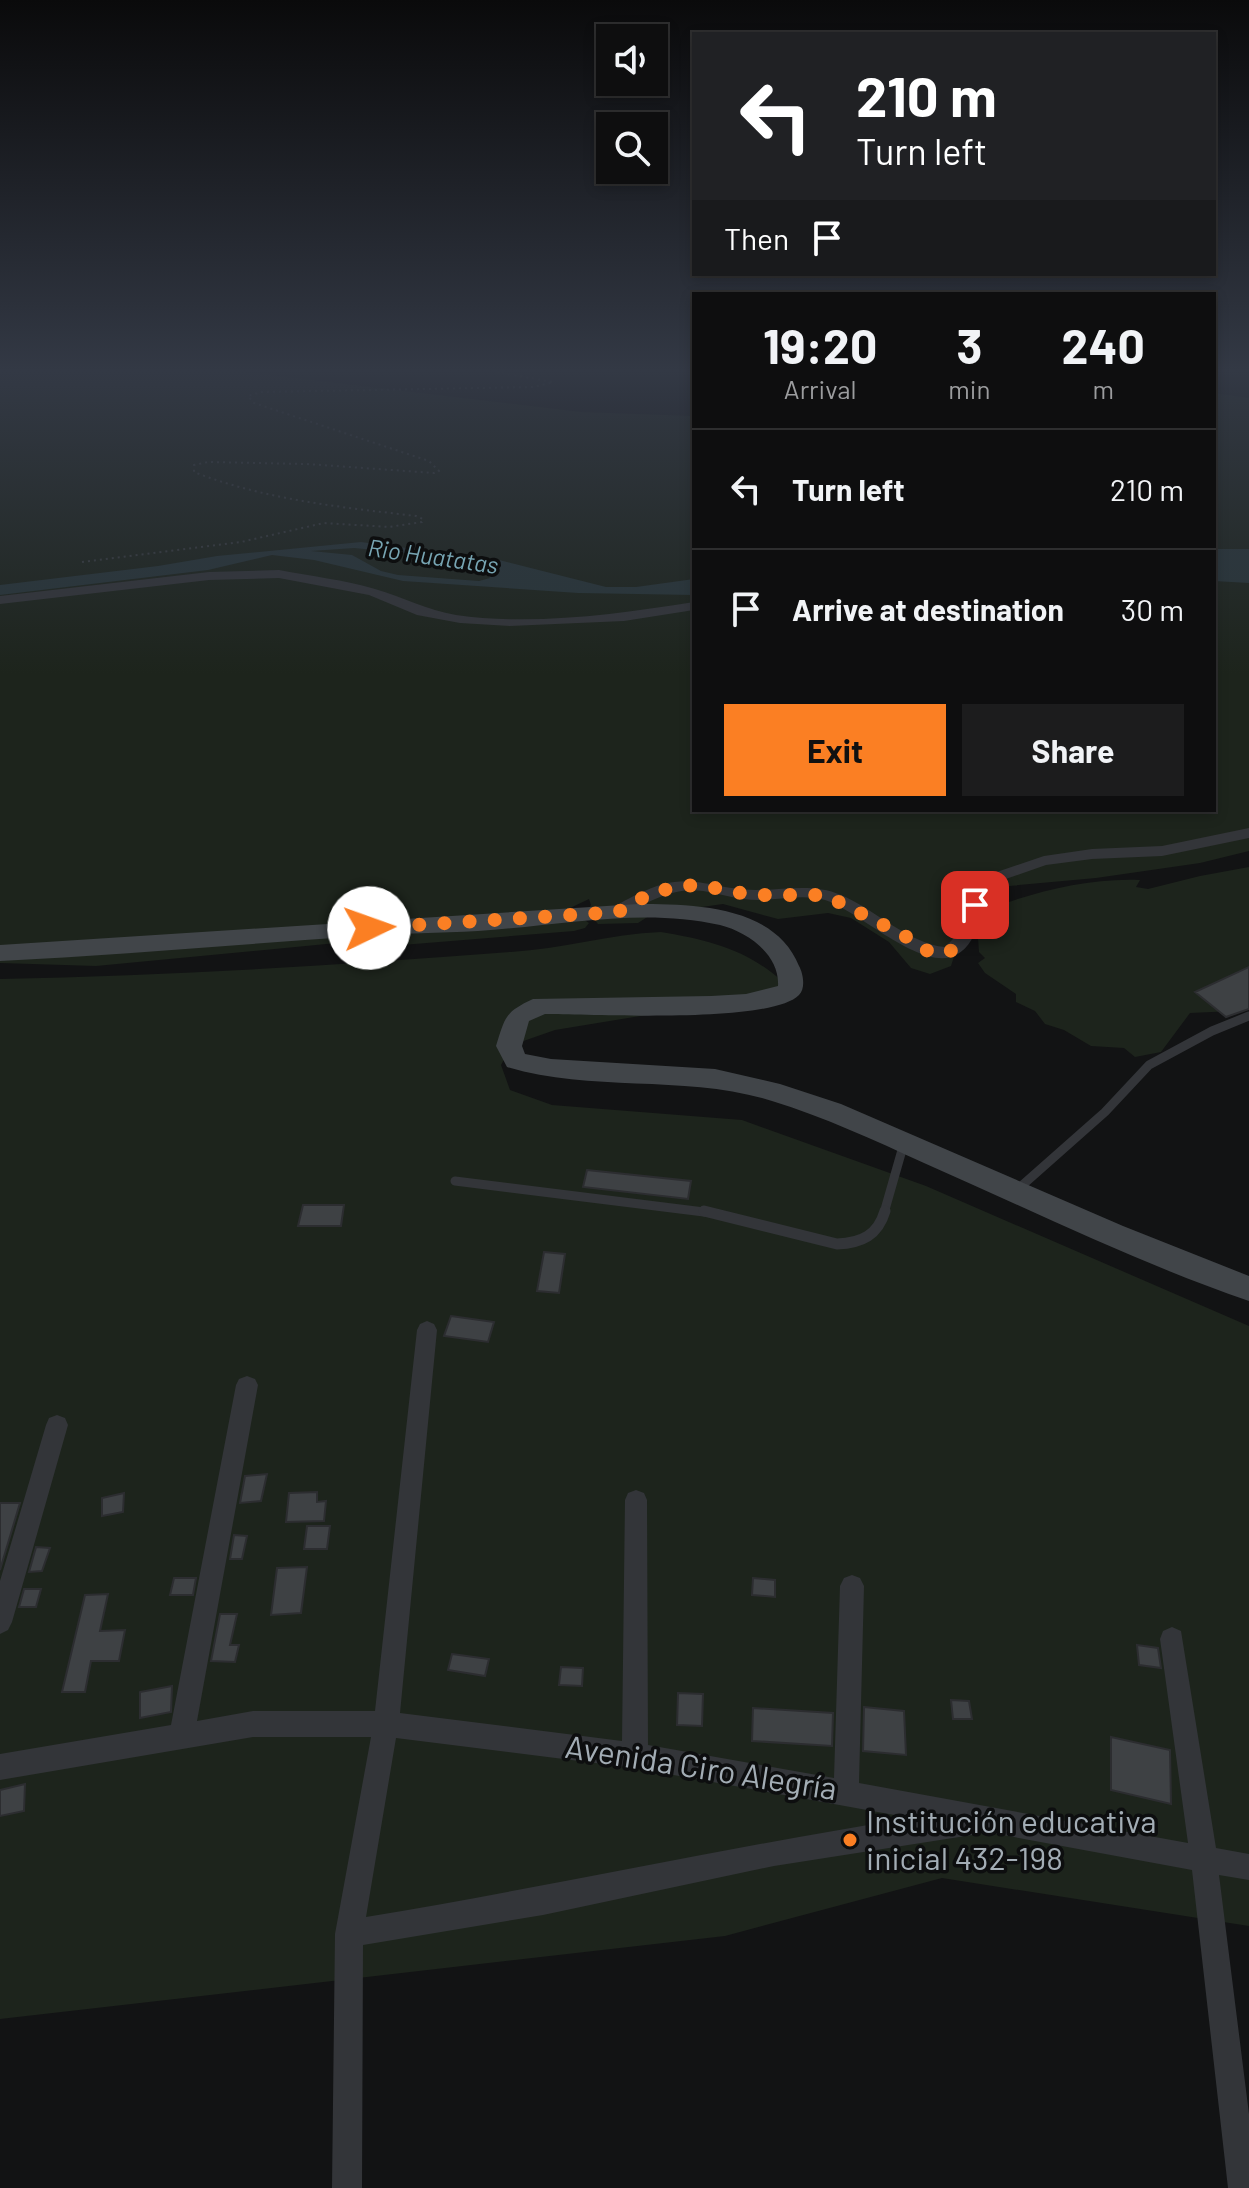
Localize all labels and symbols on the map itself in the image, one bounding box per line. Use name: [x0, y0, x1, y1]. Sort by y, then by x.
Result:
water label: Rio Huatatas: [366, 532, 500, 579]
pin: [941, 871, 1009, 939]
position arrow: [327, 886, 411, 970]
street label: Avenida Ciro Alegría: [563, 1726, 840, 1806]
place label: Institución educativa inicial 432-198: [866, 1801, 1157, 1876]
marker: Institución educativa inicial 432-198: [841, 1831, 859, 1849]

